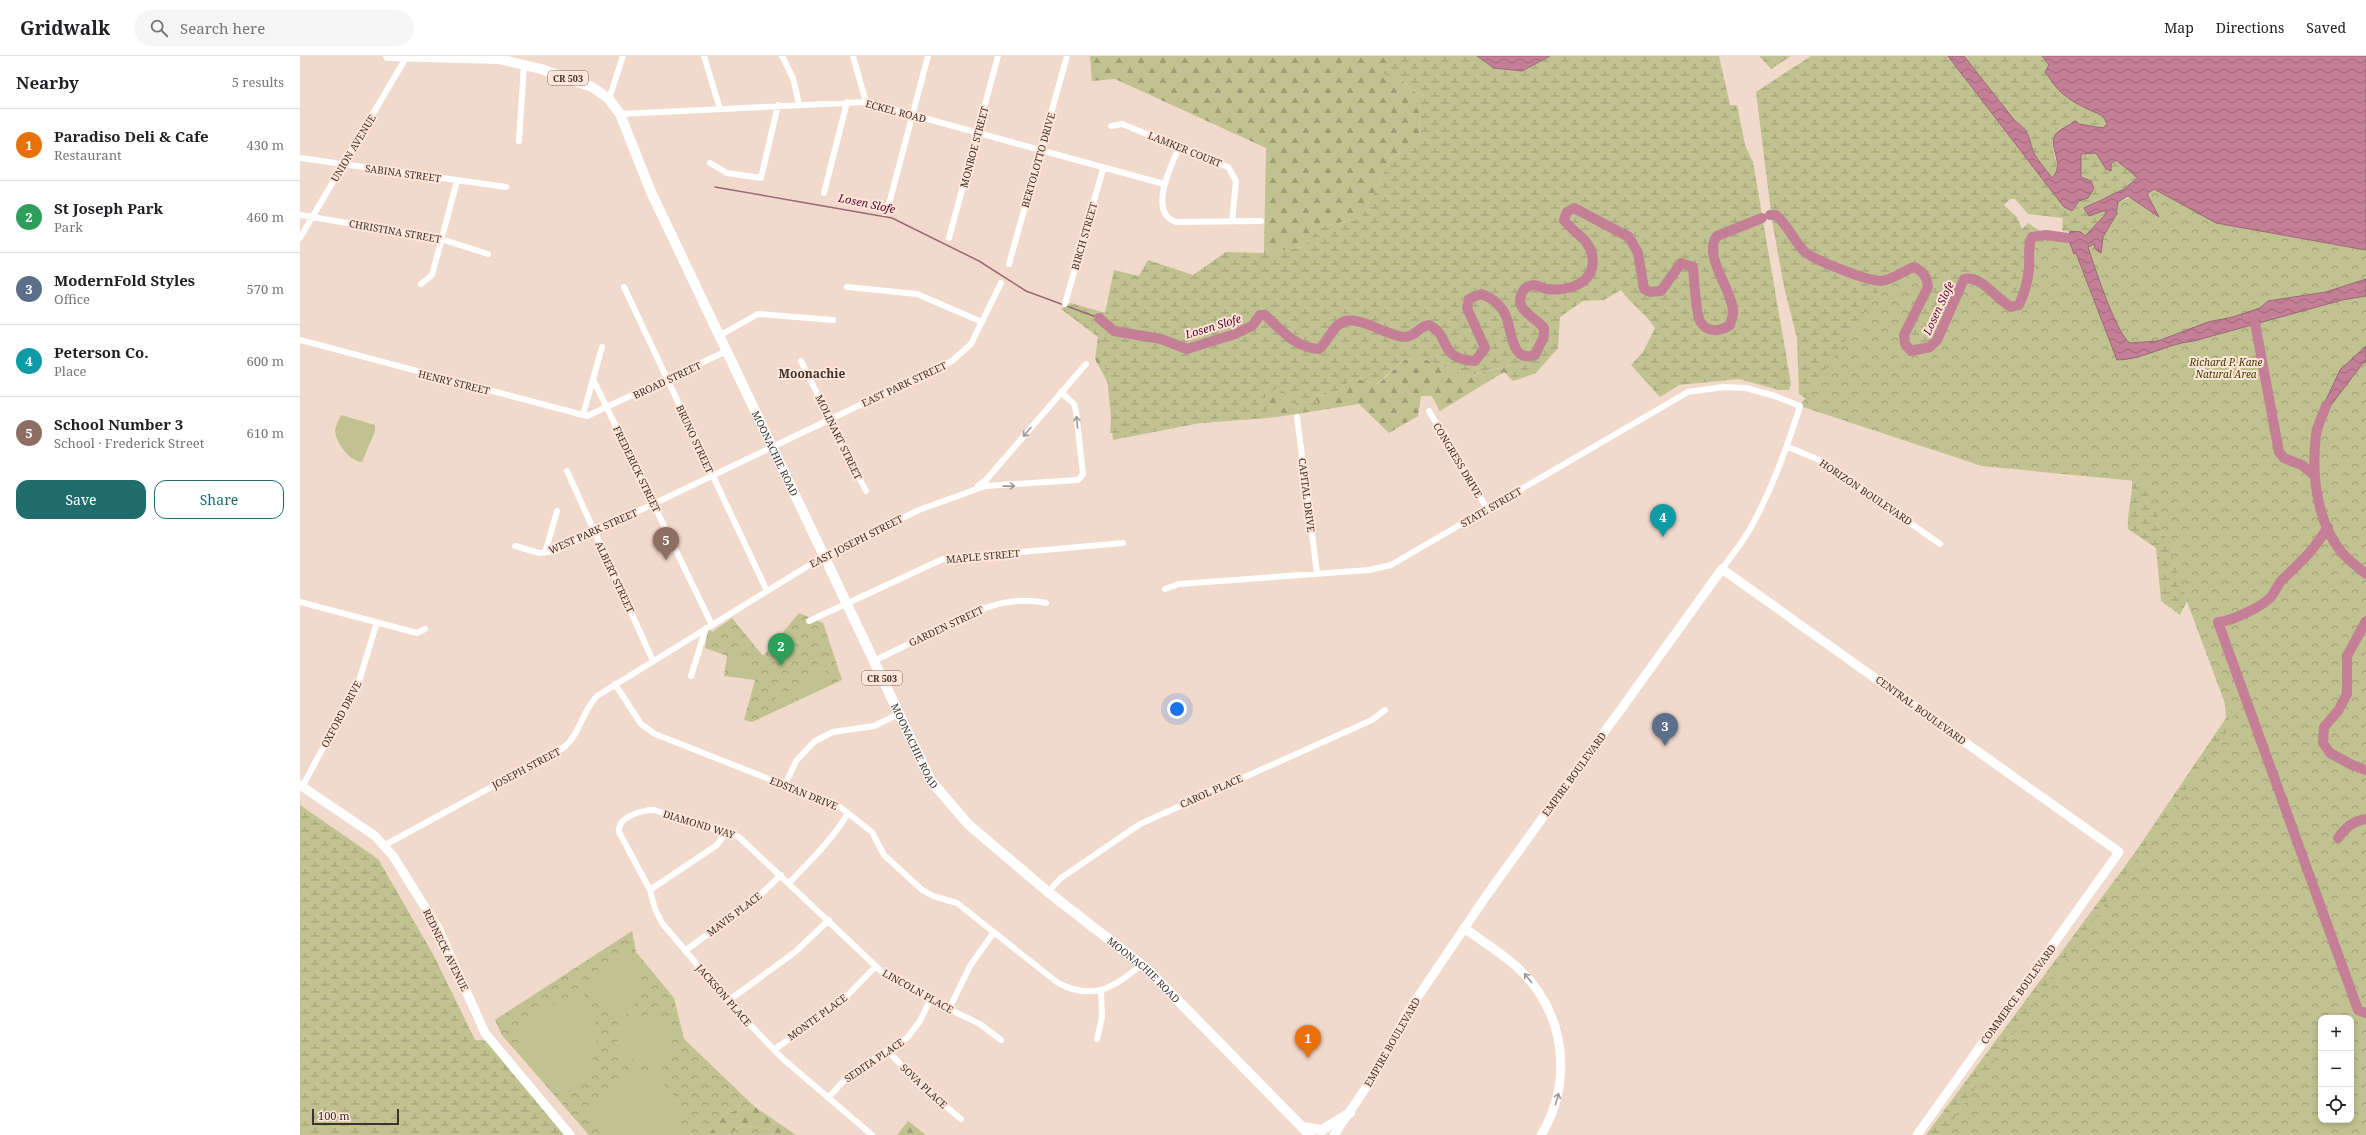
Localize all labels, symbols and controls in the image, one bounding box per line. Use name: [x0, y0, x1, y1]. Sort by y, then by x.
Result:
search box: [134, 10, 414, 46]
text: Gridwalk: [20, 15, 110, 41]
icon: search: [148, 17, 170, 39]
text: Search here: [180, 18, 265, 38]
text: Map: [2164, 18, 2194, 37]
text: Directions: [2216, 18, 2284, 37]
text: Saved: [2306, 18, 2346, 37]
text: Nearby: [16, 71, 79, 94]
road number: CR 503: [548, 71, 588, 85]
text: 5 results: [232, 73, 284, 91]
street label: ECKEL ROAD: [864, 96, 928, 126]
street label: MONROE STREET: [956, 105, 992, 189]
street label: BERTOLOTTO DRIVE: [1018, 111, 1058, 209]
street label: UNION AVENUE: [327, 112, 379, 184]
text: Paradiso Deli & Cafe: [54, 126, 209, 146]
street label: LAMKER COURT: [1146, 128, 1224, 170]
text: 1: [25, 136, 33, 154]
text: 430 m: [247, 136, 284, 154]
text: Restaurant: [54, 146, 122, 164]
street label: SABINA STREET: [364, 161, 442, 185]
water label: Losen Slofe: [836, 189, 897, 216]
text: St Joseph Park: [54, 198, 163, 218]
street label: BIRCH STREET: [1068, 201, 1100, 271]
text: 2: [25, 208, 33, 226]
text: 460 m: [247, 208, 284, 226]
street label: CHRISTINA STREET: [348, 216, 442, 246]
text: Park: [54, 218, 83, 236]
text: ModernFold Styles: [54, 270, 195, 290]
water label: Losen Slofe: [1919, 278, 1957, 338]
text: 3: [25, 280, 33, 298]
text: 570 m: [247, 280, 284, 298]
text: Office: [54, 290, 90, 308]
water label: Losen Slofe: [1182, 310, 1243, 342]
text: Peterson Co.: [54, 342, 149, 362]
text: 4: [25, 352, 33, 370]
text: 600 m: [247, 352, 284, 370]
park label: Richard P. Kane Natural Area: [2188, 355, 2263, 381]
street label: BROAD STREET: [631, 358, 703, 402]
street label: EAST PARK STREET: [859, 358, 949, 410]
text: Place: [54, 362, 87, 380]
district label: Moonachie: [779, 365, 846, 382]
street label: HENRY STREET: [417, 366, 491, 398]
street label: MOLINART STREET: [812, 392, 866, 482]
street label: BRUNO STREET: [673, 402, 717, 476]
street label: MOONACHIE ROAD: [749, 408, 802, 498]
text: School Number 3: [54, 414, 183, 434]
one-way arrow: [1074, 416, 1081, 429]
street label: CONGRESS DRIVE: [1430, 420, 1486, 500]
street label: FREDERICK STREET: [610, 423, 664, 515]
text: 5: [25, 424, 33, 442]
text: 610 m: [247, 424, 284, 442]
one-way arrow: [1022, 427, 1031, 438]
text: School · Frederick Street: [54, 434, 204, 452]
street label: HORIZON BOULEVARD: [1817, 456, 1915, 528]
street label: CAPITAL DRIVE: [1295, 457, 1319, 533]
button: Save: [16, 480, 146, 519]
button: Share: [154, 480, 284, 519]
one-way arrow: [1002, 482, 1015, 490]
street label: STATE STREET: [1458, 484, 1524, 530]
pin: 4: [1650, 504, 1676, 537]
street label: WEST PARK STREET: [546, 505, 640, 557]
street label: EAST JOSEPH STREET: [807, 511, 905, 571]
pin: 5: [653, 527, 679, 560]
street label: ALBERT STREET: [592, 539, 638, 615]
street label: MAPLE STREET: [945, 546, 1021, 566]
street label: GARDEN STREET: [906, 603, 986, 649]
pin: 2: [768, 633, 794, 666]
road number: CR 503: [862, 671, 902, 685]
street label: CENTRAL BOULEVARD: [1873, 672, 1969, 748]
street label: OXFORD DRIVE: [317, 678, 365, 750]
your location: [1167, 699, 1187, 719]
street label: MOONACHIE ROAD: [888, 701, 941, 792]
pin: 3: [1652, 713, 1678, 746]
street label: EMPIRE BOULEVARD: [1539, 729, 1609, 819]
street label: JOSEPH STREET: [488, 744, 563, 792]
street label: CAROL PLACE: [1177, 771, 1245, 811]
street label: EDSTAN DRIVE: [768, 773, 840, 813]
street label: DIAMOND WAY: [661, 806, 737, 842]
street label: MAVIS PLACE: [704, 889, 764, 939]
street label: REDNECK AVENUE: [420, 907, 472, 993]
street label: MOONACHIE ROAD: [1104, 934, 1183, 1006]
street label: COMMERCE BOULEVARD: [1977, 941, 2059, 1047]
street label: JACKSON PLACE: [692, 960, 755, 1029]
street label: LINCOLN PLACE: [880, 966, 956, 1016]
one-way arrow: [1523, 973, 1532, 984]
street label: MONTE PLACE: [784, 991, 850, 1043]
street label: EMPIRE BOULEVARD: [1361, 995, 1423, 1089]
map controls: [2318, 1015, 2354, 1123]
button: +: [2318, 1015, 2354, 1051]
pin: 1: [1295, 1025, 1321, 1058]
street label: SEDITA PLACE: [841, 1035, 907, 1085]
button: −: [2318, 1051, 2354, 1087]
street label: SOVA PLACE: [897, 1061, 951, 1111]
button: locate: [2318, 1087, 2354, 1123]
one-way arrow: [1554, 1093, 1561, 1106]
scale bar: [312, 1107, 399, 1126]
text: 100 m: [318, 1108, 350, 1123]

